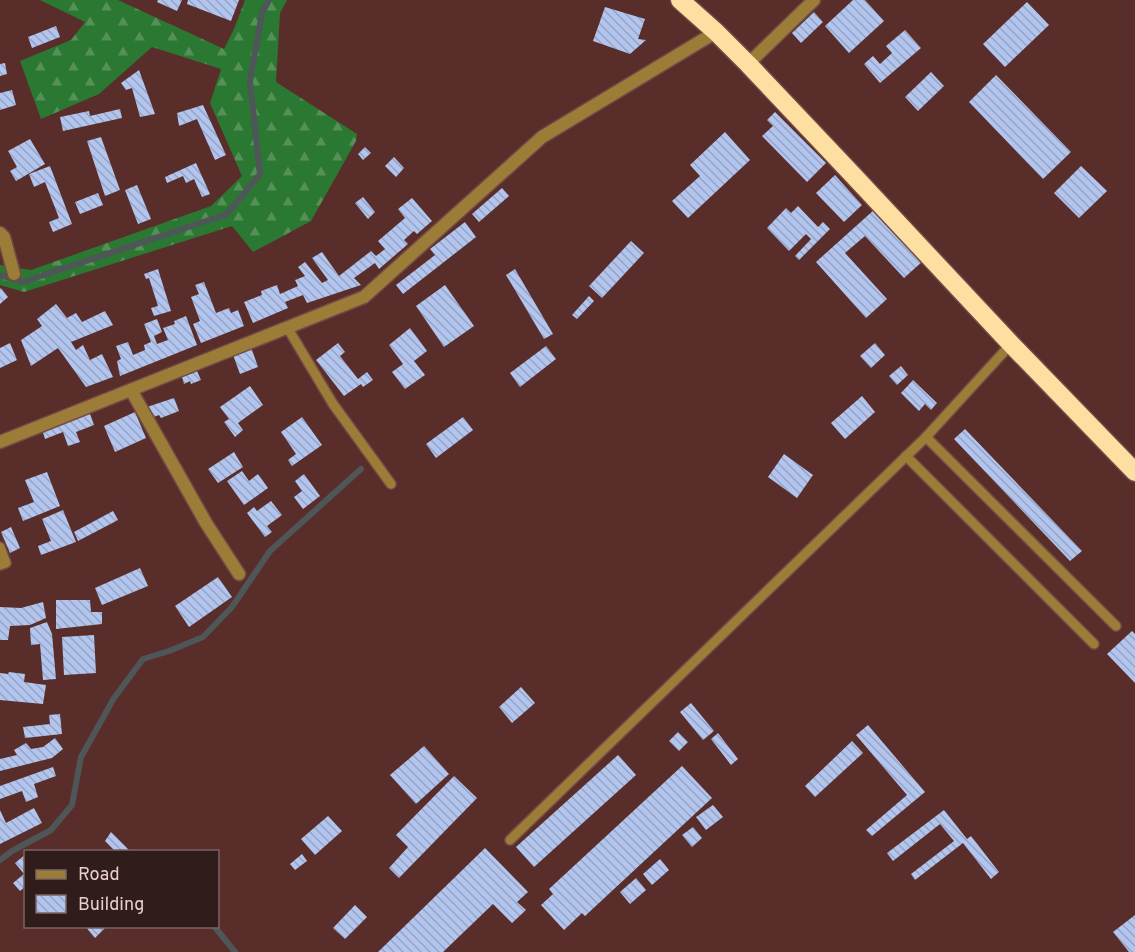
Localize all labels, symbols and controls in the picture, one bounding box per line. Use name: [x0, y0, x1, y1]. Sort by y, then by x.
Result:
legend: [24, 850, 219, 928]
text: Road: [78, 864, 120, 887]
text: Building: [78, 894, 144, 917]

